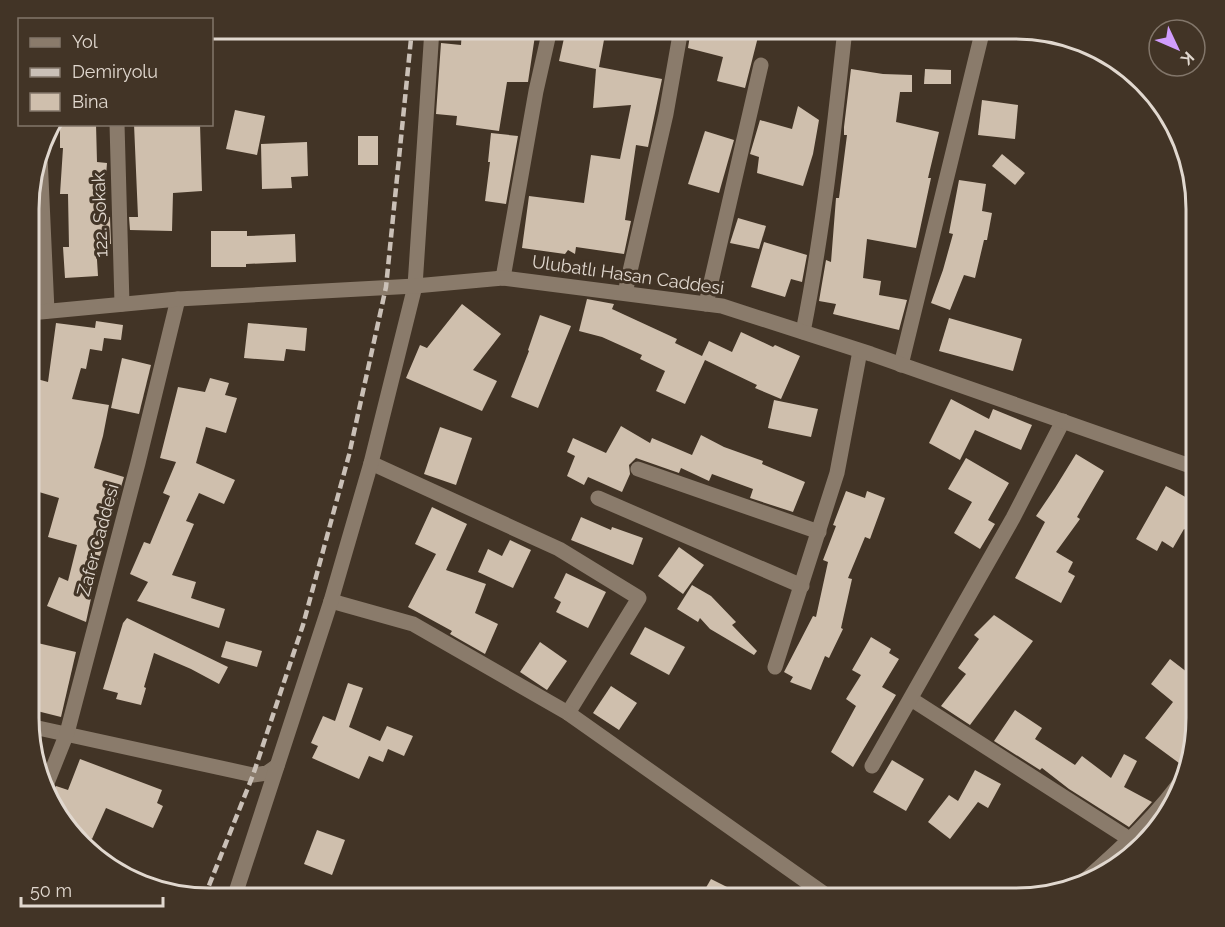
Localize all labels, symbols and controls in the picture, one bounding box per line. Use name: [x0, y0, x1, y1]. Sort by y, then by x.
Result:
legend: [18, 18, 213, 126]
north arrow: [1147, 18, 1207, 78]
text: Yol: [72, 31, 98, 52]
text: K: [1177, 48, 1198, 69]
text: Demiryolu: [72, 61, 158, 82]
text: Bina: [72, 91, 108, 112]
street label: 122. Sokak: [88, 172, 111, 258]
street label: Ulubatlı Hasan Caddesi: [531, 251, 725, 298]
street label: Zafer Caddesi: [72, 481, 123, 598]
scale bar: [21, 870, 164, 908]
text: 50 m: [30, 880, 72, 901]

